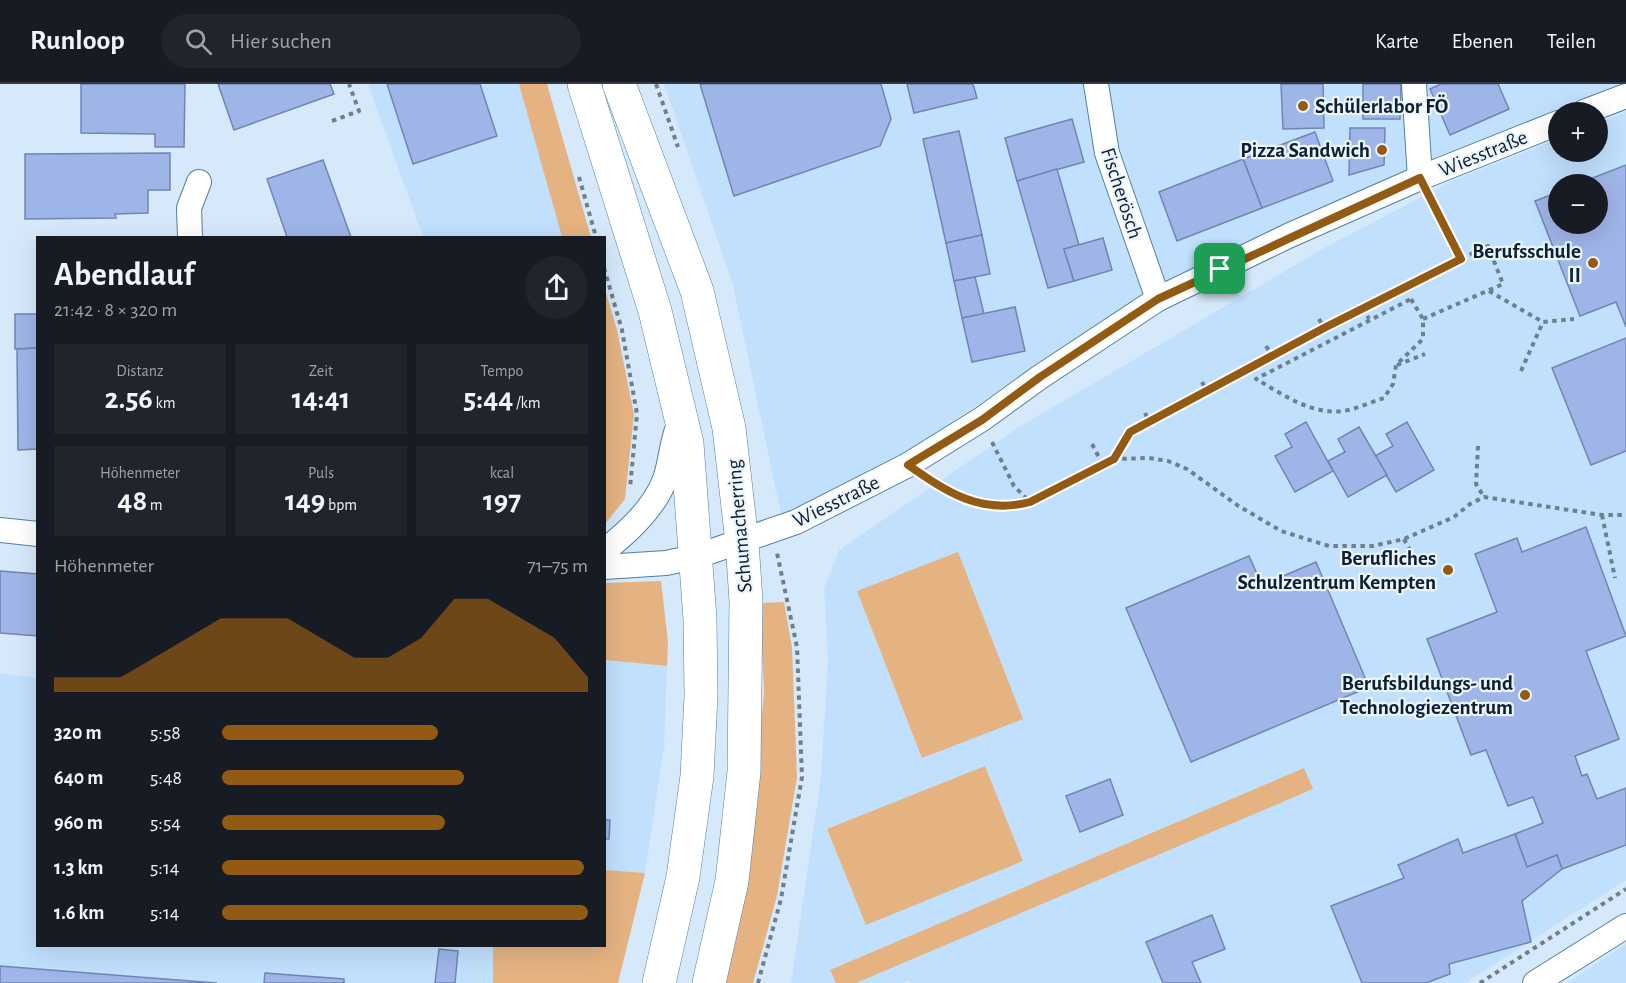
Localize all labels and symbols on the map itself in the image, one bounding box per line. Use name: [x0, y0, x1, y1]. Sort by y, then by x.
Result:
place label: Schülerlabor FÖ: [1315, 94, 1448, 117]
marker: Schülerlabor FÖ: [1296, 99, 1310, 113]
street label: Wiesstraße: [1436, 126, 1530, 181]
place label: Pizza Sandwich: [1240, 140, 1370, 161]
marker: Pizza Sandwich: [1375, 143, 1389, 157]
street label: Fischerösch: [1097, 145, 1146, 241]
place label: Berufsschule II: [1472, 241, 1581, 286]
pin: [1194, 243, 1245, 294]
marker: Berufsschule II: [1586, 256, 1600, 270]
street label: Schumacherring: [723, 458, 756, 594]
street label: Wiesstraße: [790, 472, 883, 531]
place label: Berufliches Schulzentrum Kempten: [1237, 548, 1436, 593]
marker: Berufliches Schulzentrum Kempten: [1441, 563, 1455, 577]
place label: Berufsbildungs- und Technologiezentrum: [1339, 673, 1513, 718]
marker: Berufsbildungs- und Technologiezentrum: [1518, 688, 1532, 702]

